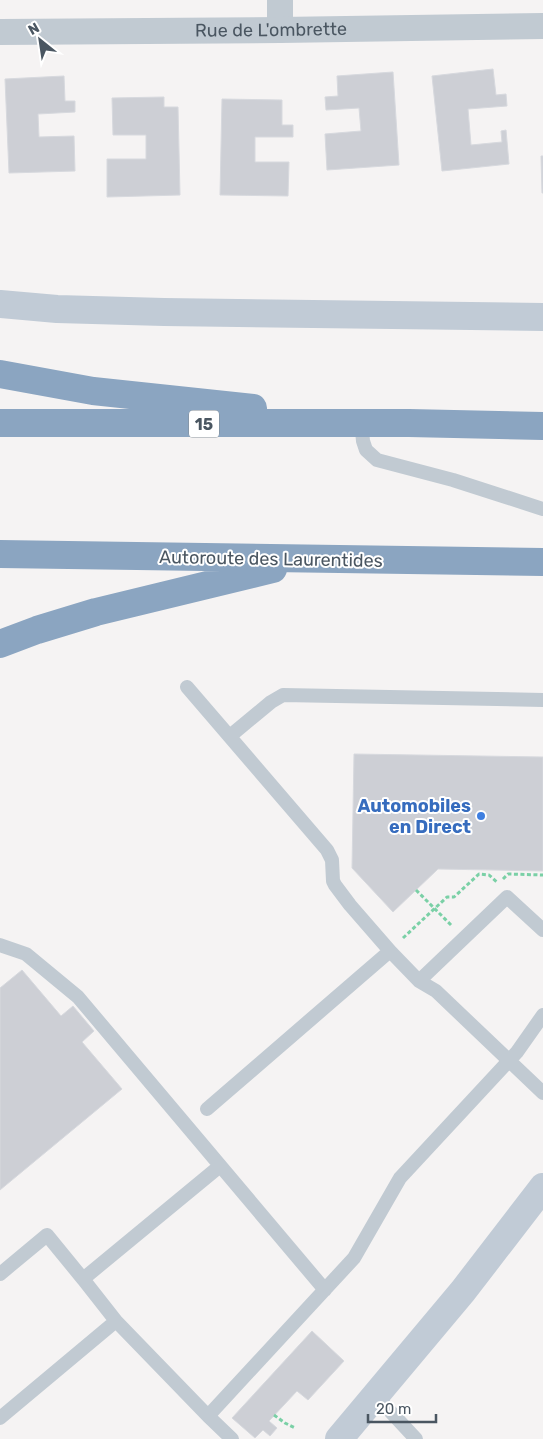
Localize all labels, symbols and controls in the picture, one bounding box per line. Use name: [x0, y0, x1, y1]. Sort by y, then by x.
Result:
north arrow: [15, 15, 65, 65]
street label: Rue de L'ombrette: [195, 18, 347, 42]
text: N: [25, 19, 42, 39]
road number: 15: [189, 410, 219, 438]
street label: Autoroute des Laurentides: [159, 546, 383, 572]
place label: Automobiles en Direct: [357, 795, 471, 838]
marker: Automobiles en Direct: [475, 810, 487, 822]
scale bar: [368, 1392, 436, 1424]
text: 20 m: [376, 1400, 411, 1418]

